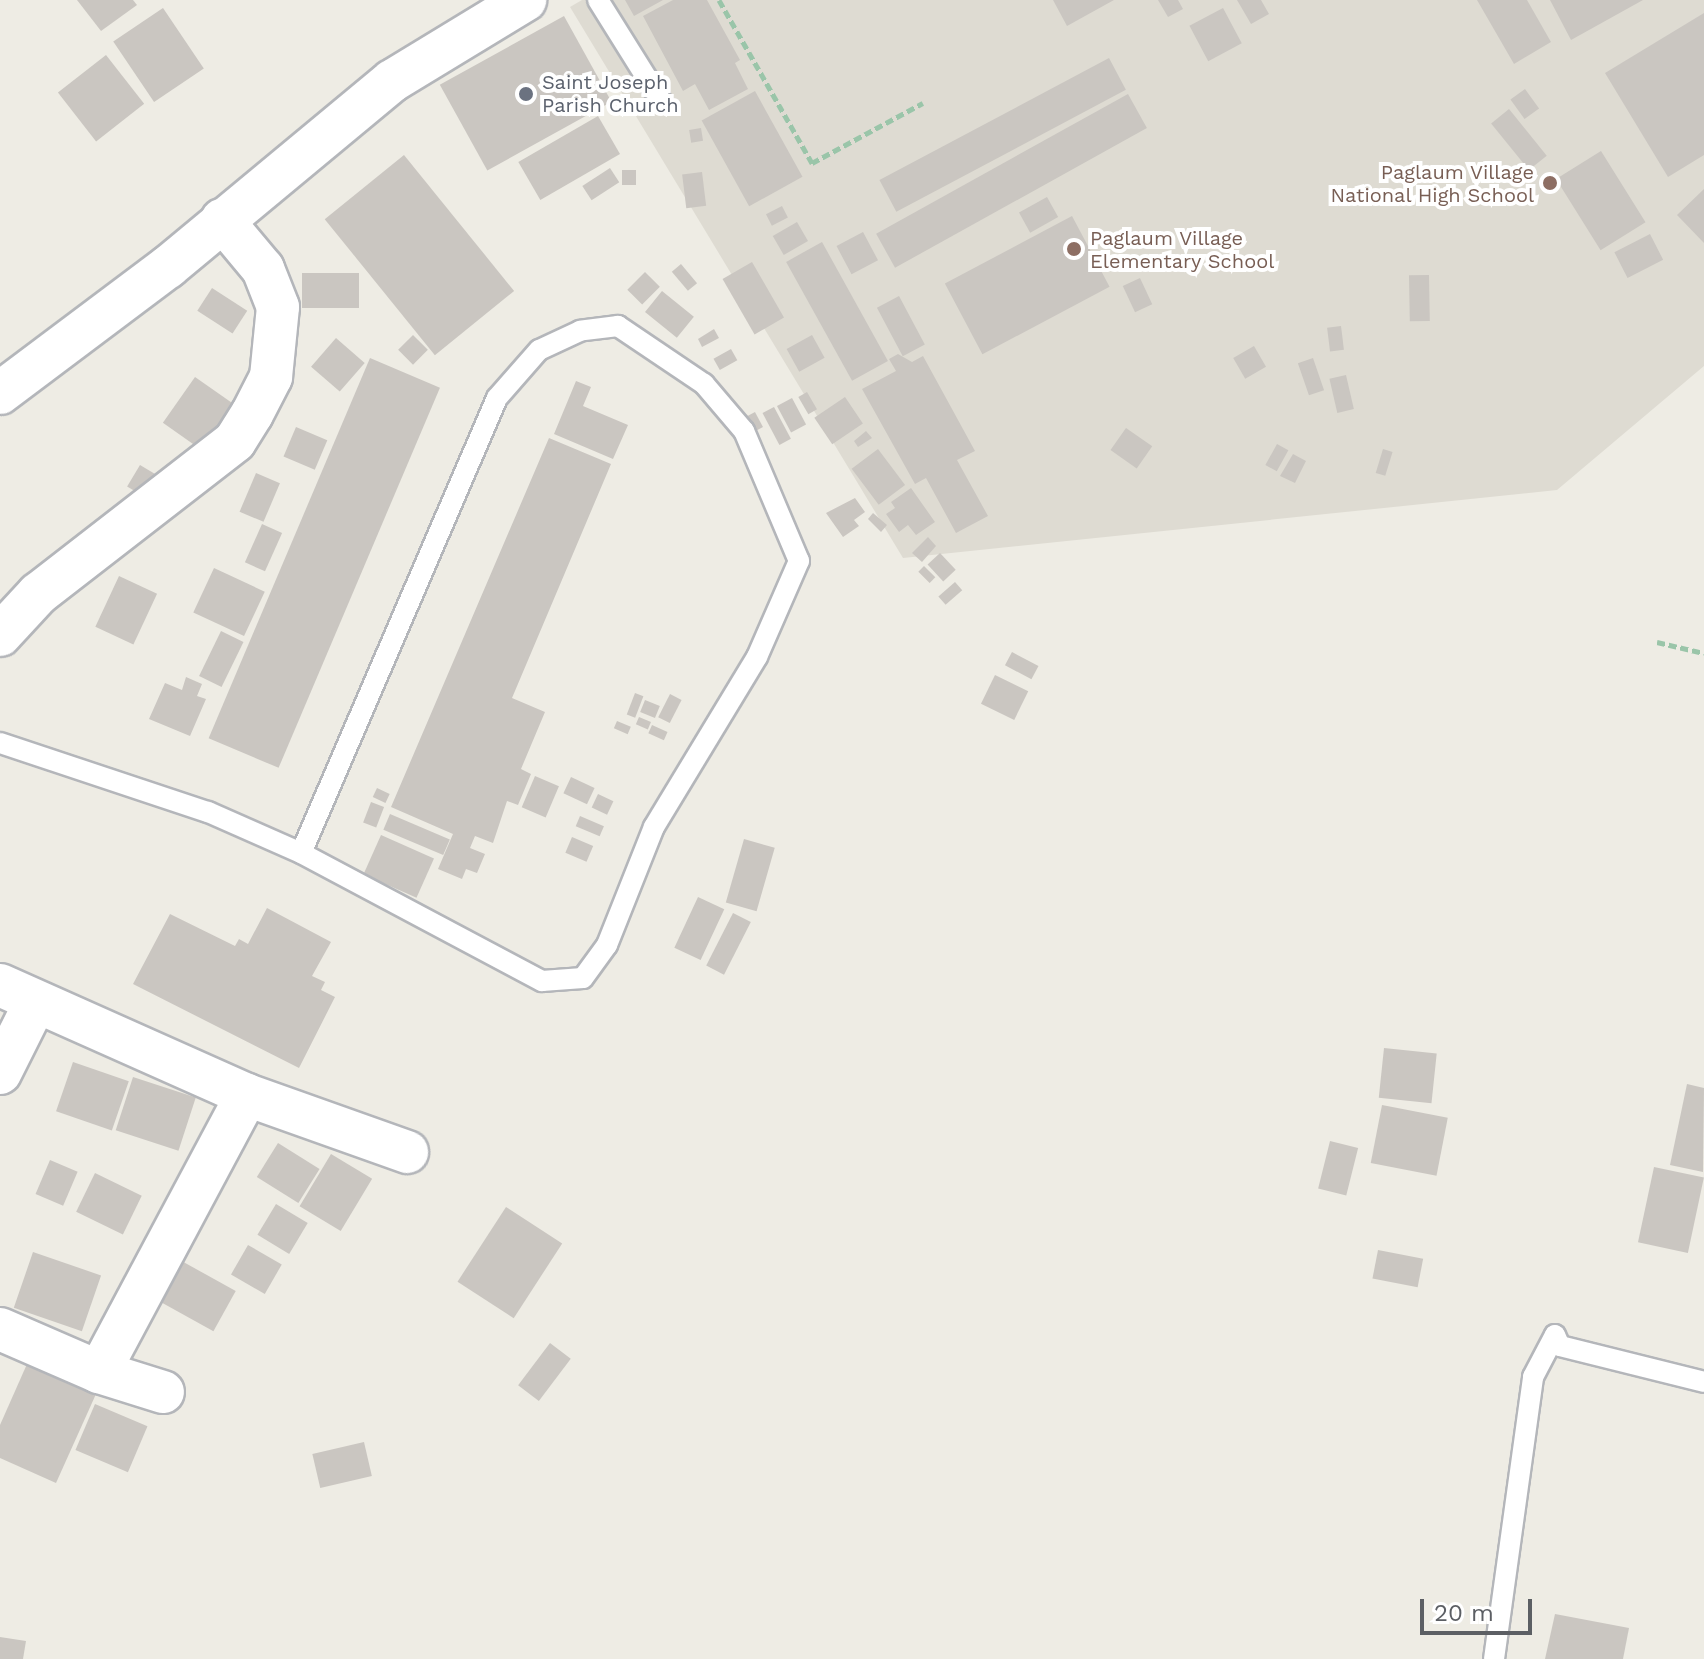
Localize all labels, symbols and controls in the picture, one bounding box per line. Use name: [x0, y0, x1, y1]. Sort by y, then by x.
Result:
place label: Saint Joseph Parish Church: [542, 70, 679, 117]
marker: Saint Joseph Parish Church: [517, 85, 535, 103]
place label: Paglaum Village National High School: [1330, 160, 1534, 207]
marker: Paglaum Village National High School: [1541, 174, 1559, 192]
place label: Paglaum Village Elementary School: [1090, 226, 1275, 273]
marker: Paglaum Village Elementary School: [1065, 240, 1083, 258]
scale bar: [1424, 1583, 1536, 1633]
text: 20 m: [1434, 1599, 1494, 1627]

